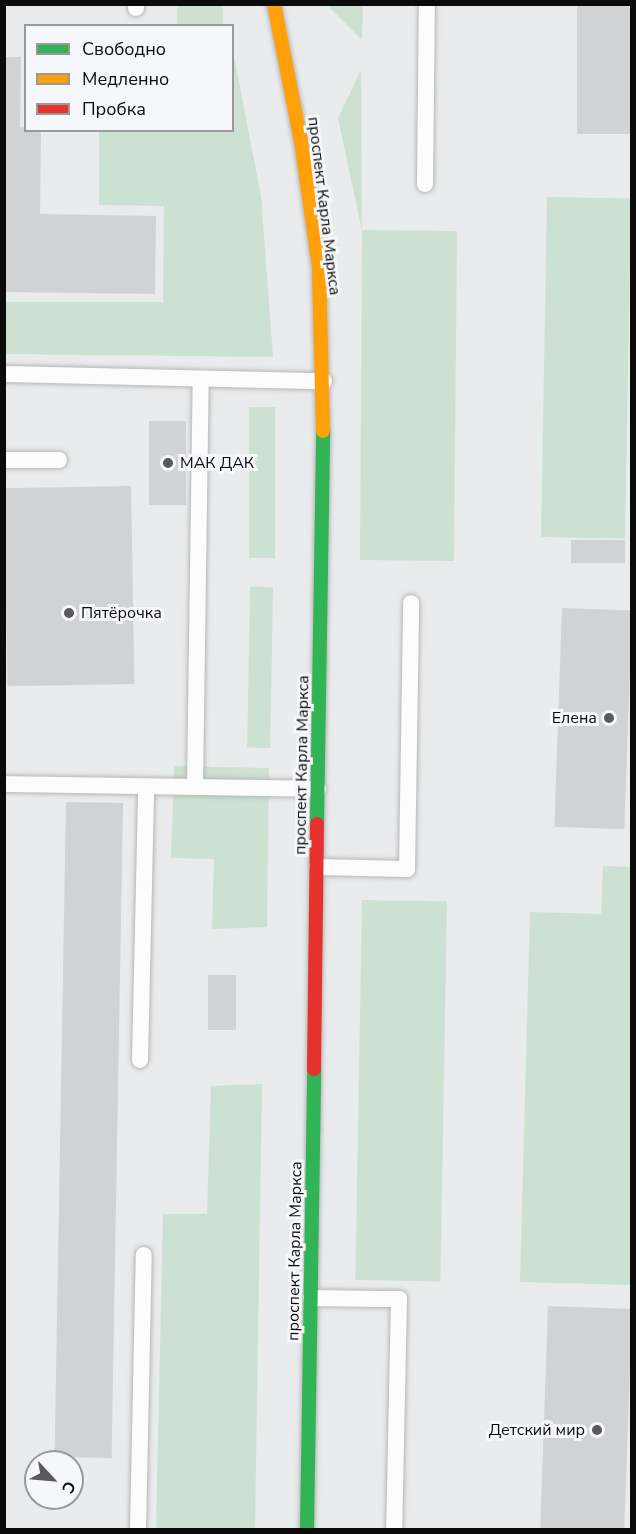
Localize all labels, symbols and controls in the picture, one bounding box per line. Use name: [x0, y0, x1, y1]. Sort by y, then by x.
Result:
legend: [24, 24, 234, 132]
text: Свободно: [82, 37, 166, 61]
text: Медленно: [82, 67, 169, 91]
text: Пробка: [82, 97, 146, 121]
street label: проспект Карла Маркса: [304, 116, 344, 296]
place label: МАК ДАК: [180, 453, 254, 473]
marker: МАК ДАК: [161, 456, 175, 470]
place label: Пятёрочка: [81, 603, 162, 623]
marker: Пятёрочка: [62, 606, 76, 620]
street label: проспект Карла Маркса: [291, 675, 313, 855]
place label: Елена: [552, 708, 597, 728]
marker: Елена: [602, 711, 616, 725]
street label: проспект Карла Маркса: [284, 1161, 306, 1341]
place label: Детский мир: [489, 1420, 585, 1440]
marker: Детский мир: [590, 1423, 604, 1437]
north arrow: [24, 1450, 84, 1510]
text: С: [56, 1477, 81, 1497]

